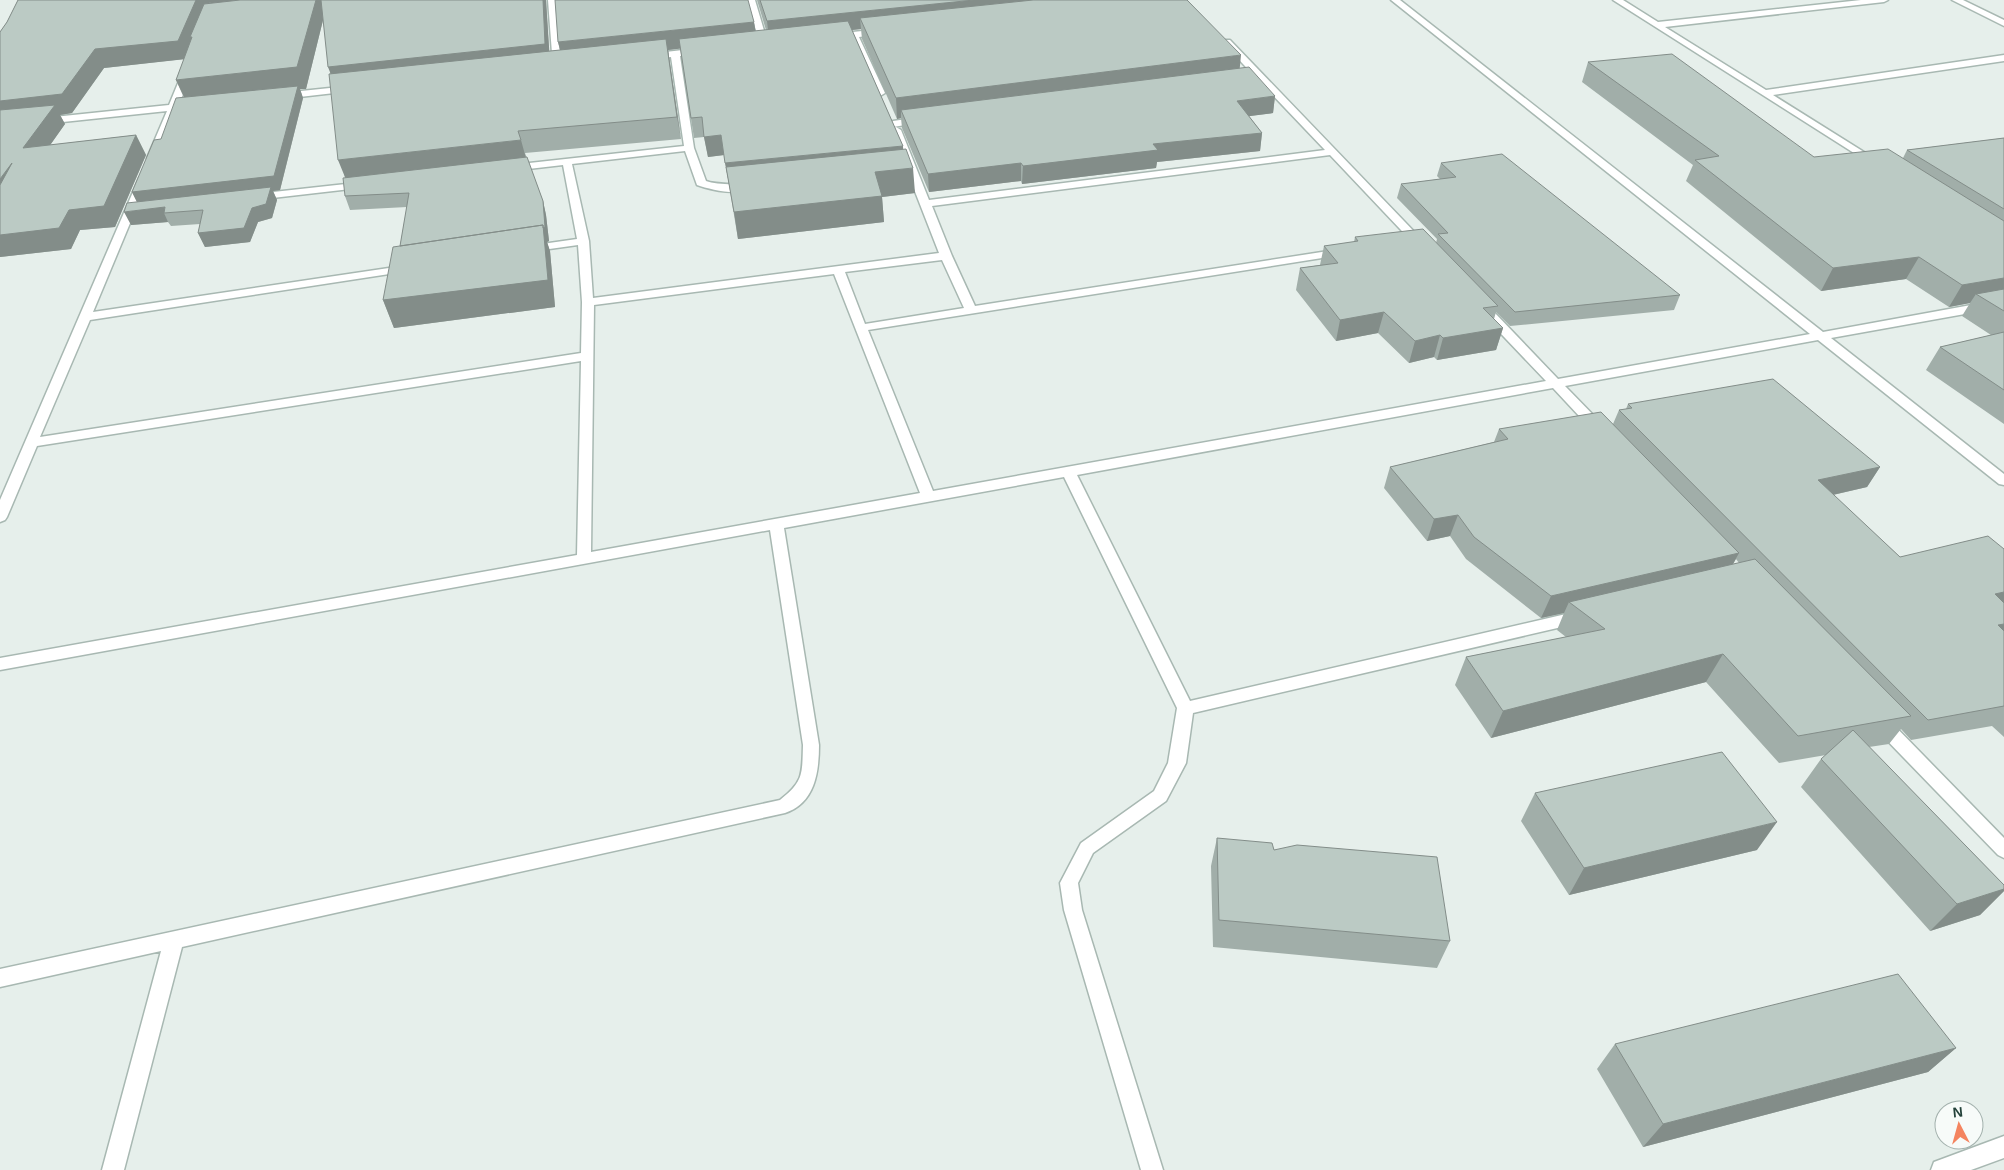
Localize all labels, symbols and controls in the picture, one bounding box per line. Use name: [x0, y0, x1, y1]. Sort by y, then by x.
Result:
north arrow: [1934, 1100, 1984, 1150]
text: N: [1952, 1104, 1964, 1121]

